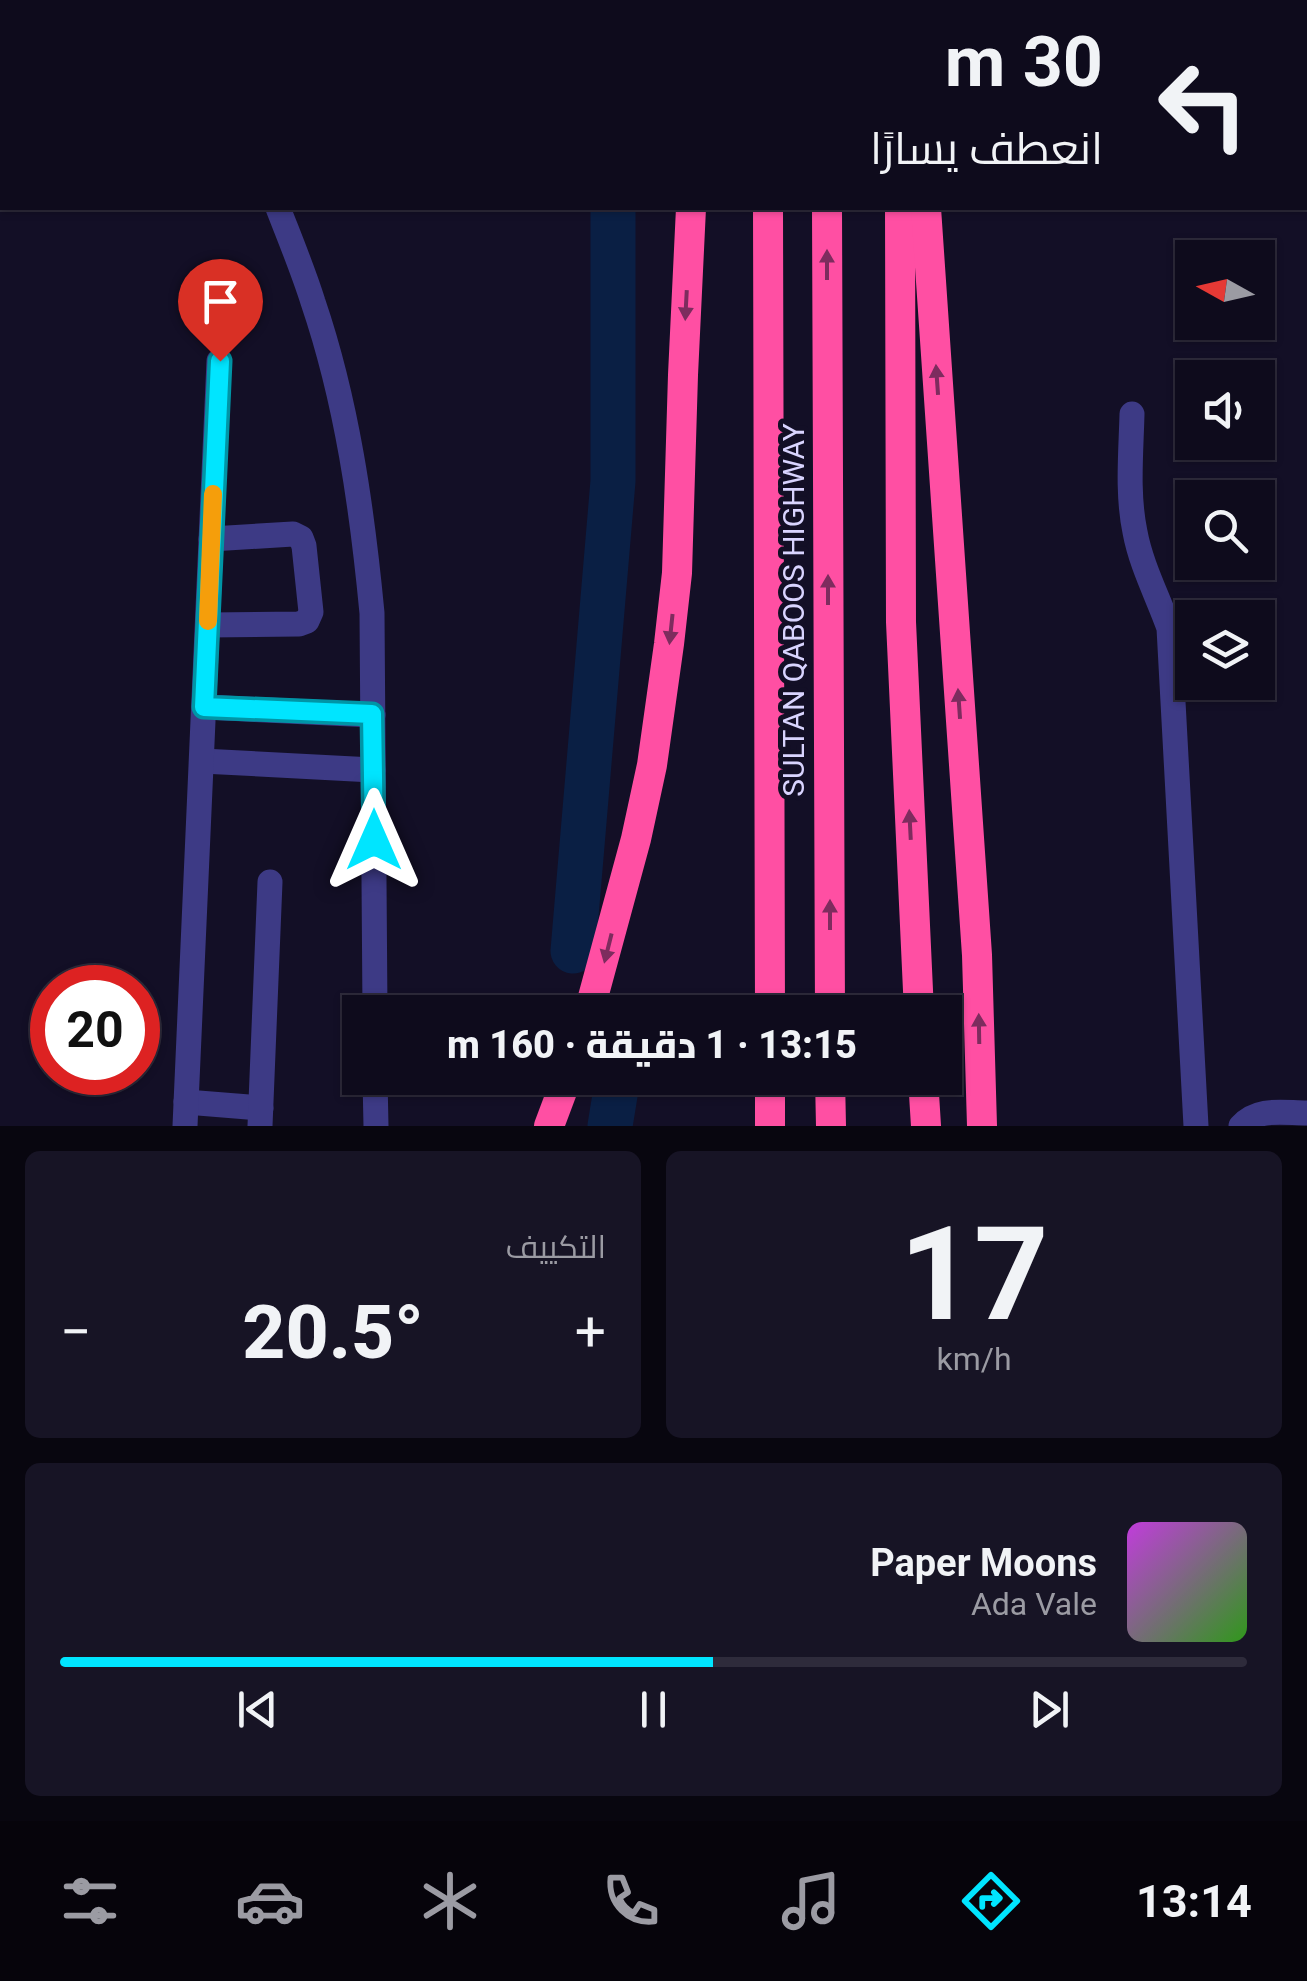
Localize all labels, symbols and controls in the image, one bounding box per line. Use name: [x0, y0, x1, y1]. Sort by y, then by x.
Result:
text: 30 m: [945, 21, 1103, 103]
icon: left: [1138, 40, 1268, 170]
text: انعطف يسارًا: [870, 122, 1103, 175]
north arrow: [1175, 240, 1275, 340]
map controls: [1175, 240, 1275, 700]
one-way arrow: [819, 249, 835, 281]
pin: [178, 259, 263, 362]
icon: arrive: [193, 274, 248, 329]
one-way arrow: [678, 289, 694, 321]
button: sound: [1175, 360, 1275, 460]
one-way arrow: [929, 363, 945, 395]
street label: SULTAN QABOOS HIGHWAY: [776, 423, 811, 797]
button: search: [1175, 480, 1275, 580]
one-way arrow: [820, 574, 836, 606]
button: layers: [1175, 600, 1275, 700]
one-way arrow: [663, 614, 679, 646]
one-way arrow: [950, 688, 966, 720]
position arrow: [322, 788, 426, 892]
one-way arrow: [902, 809, 918, 841]
one-way arrow: [822, 899, 838, 931]
one-way arrow: [599, 933, 615, 964]
speed limit sign: 20: [30, 965, 160, 1095]
one-way arrow: [971, 1012, 987, 1044]
text: 13:15 · 1 دقيقة · 160 m: [447, 1023, 857, 1067]
text: 17: [899, 1198, 1049, 1351]
text: التكييف: [506, 1228, 606, 1266]
text: 20.5°: [242, 1288, 424, 1376]
text: −: [60, 1300, 91, 1364]
text: +: [575, 1300, 606, 1364]
text: km/h: [936, 1340, 1012, 1378]
text: Paper Moons: [870, 1541, 1097, 1585]
text: Ada Vale: [971, 1585, 1097, 1623]
icon: previous: [230, 1682, 285, 1737]
icon: pause: [626, 1682, 681, 1737]
icon: next: [1022, 1682, 1077, 1737]
icon: filters: [55, 1866, 125, 1936]
icon: car: [235, 1866, 305, 1936]
icon: climate: [415, 1866, 485, 1936]
icon: phone: [596, 1866, 666, 1936]
icon: music: [776, 1866, 846, 1936]
icon: directions: [956, 1866, 1026, 1936]
text: 13:14: [1136, 1875, 1252, 1928]

